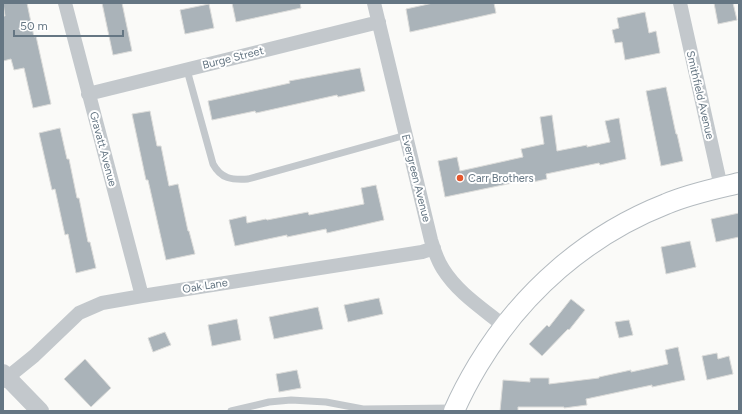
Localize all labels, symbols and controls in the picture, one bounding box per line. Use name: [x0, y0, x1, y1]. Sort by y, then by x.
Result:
scale bar: [14, 12, 123, 38]
text: 50 m: [20, 19, 48, 33]
street label: Burge Street: [201, 44, 265, 72]
street label: Smithfield Avenue: [684, 50, 716, 140]
street label: Gravatt Avenue: [87, 110, 119, 188]
street label: Evergreen Avenue: [399, 133, 433, 223]
place label: Carr Brothers: [468, 172, 534, 185]
marker: Carr Brothers: [455, 173, 465, 183]
street label: Oak Lane: [181, 276, 229, 296]

